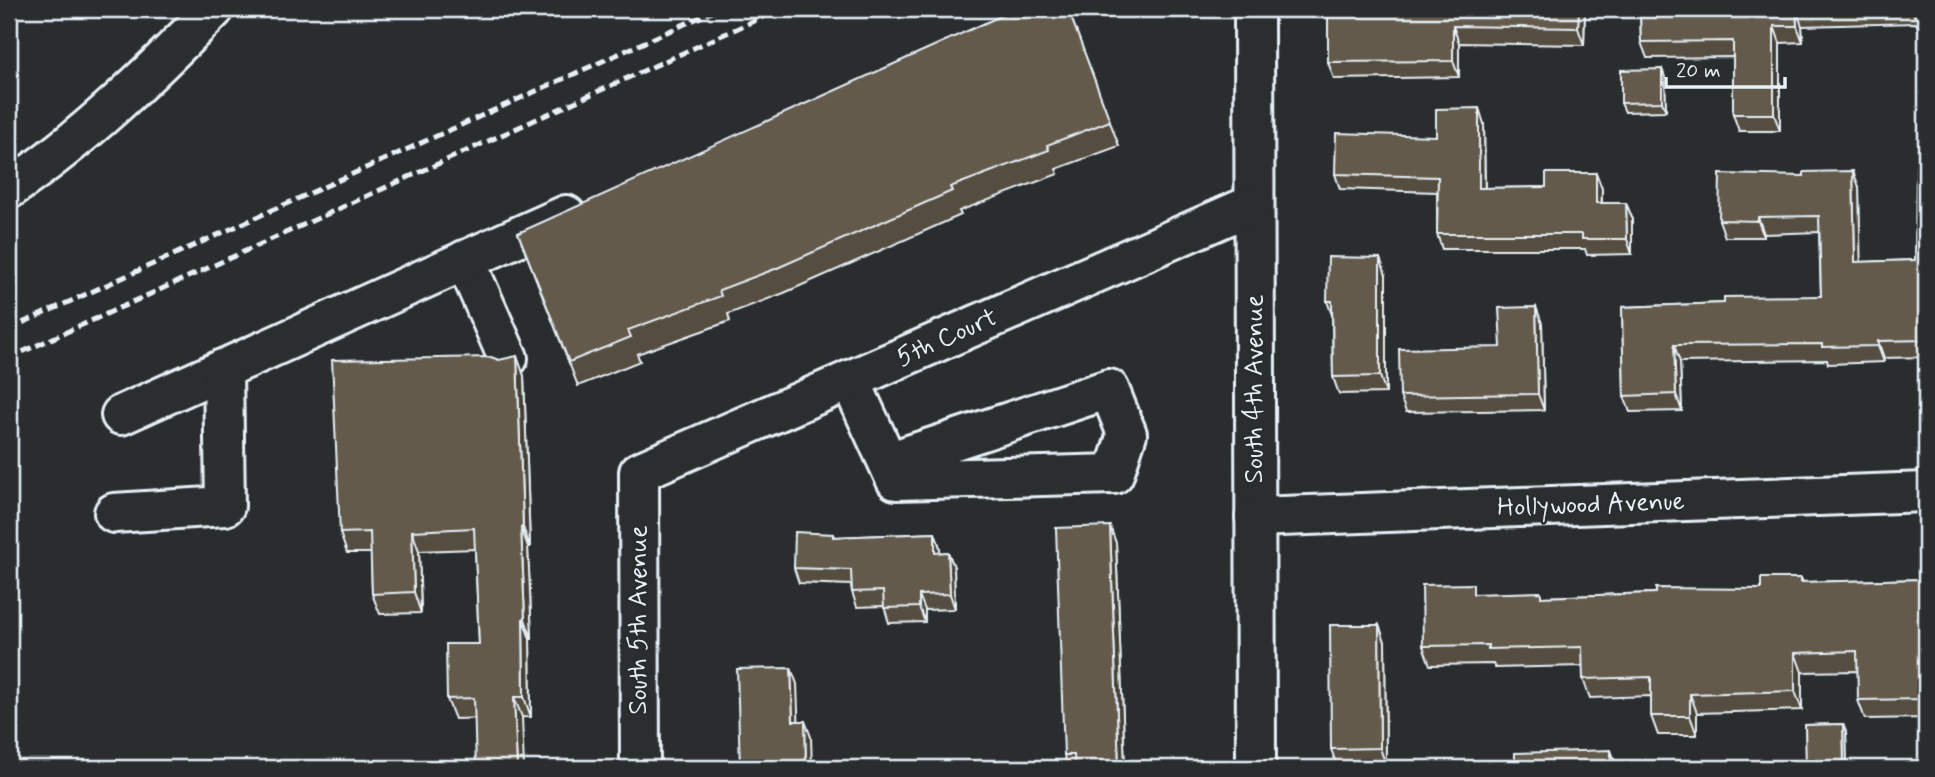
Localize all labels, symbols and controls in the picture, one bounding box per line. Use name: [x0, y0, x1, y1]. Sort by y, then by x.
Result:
scale bar: [1666, 46, 1784, 90]
text: 20 m: [1676, 57, 1721, 85]
street label: South 4th Avenue: [1238, 294, 1272, 484]
street label: 5th Court: [891, 301, 1003, 375]
street label: Hollywood Avenue: [1497, 485, 1685, 525]
street label: South 5th Avenue: [622, 525, 656, 715]

